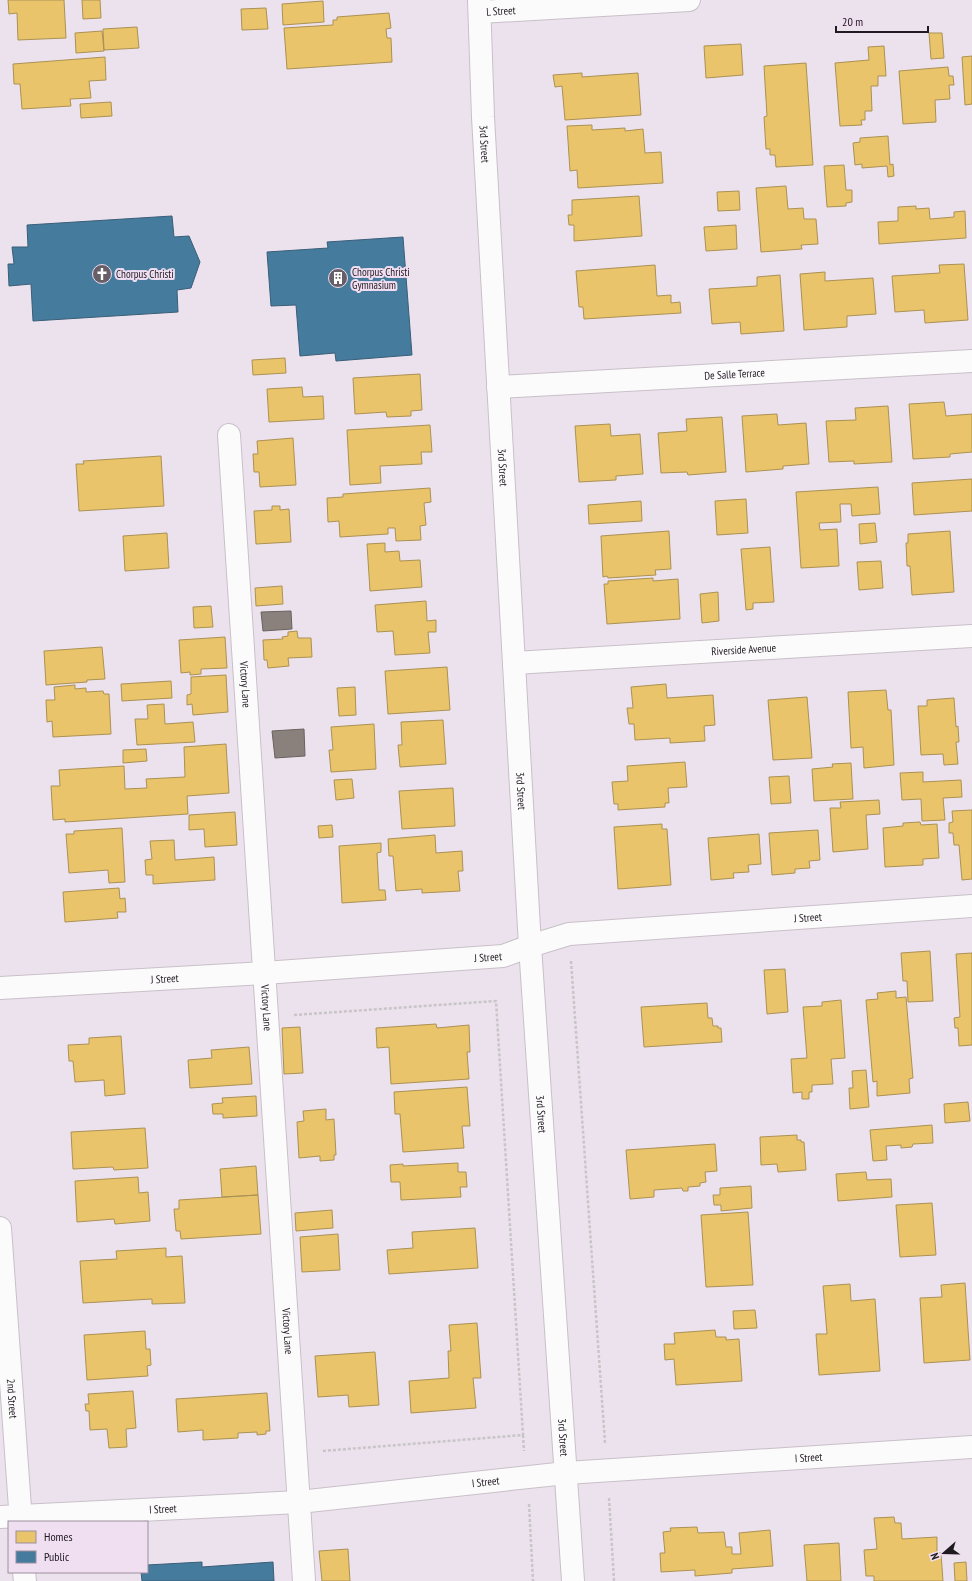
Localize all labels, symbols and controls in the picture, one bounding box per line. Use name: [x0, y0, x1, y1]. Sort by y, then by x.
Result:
street label: L Street: [486, 3, 516, 19]
scale bar: [836, 8, 928, 34]
text: 20 m: [842, 14, 863, 29]
street label: 3rd Street: [476, 125, 493, 163]
church icon: Chorpus Christi: [91, 263, 113, 285]
place label: Chorpus Christi Gymnasium: [352, 265, 410, 292]
place label: Chorpus Christi: [116, 267, 174, 281]
building icon: Chorpus Christi Gymnasium: [327, 267, 349, 289]
street label: De Salle Terrace: [704, 365, 766, 383]
street label: 3rd Street: [495, 448, 511, 487]
street label: Riverside Avenue: [711, 641, 777, 658]
street label: Victory Lane: [237, 660, 254, 709]
street label: 3rd Street: [513, 772, 529, 810]
street label: J Street: [792, 909, 822, 925]
street label: J Street: [473, 949, 502, 965]
street label: J Street: [149, 971, 179, 986]
street label: Victory Lane: [258, 983, 275, 1032]
street label: 3rd Street: [533, 1095, 550, 1134]
street label: Victory Lane: [279, 1306, 296, 1355]
street label: 2nd Street: [4, 1378, 21, 1419]
street label: 3rd Street: [555, 1418, 572, 1457]
street label: I Street: [794, 1450, 823, 1465]
street label: I Street: [471, 1473, 500, 1490]
street label: I Street: [149, 1501, 177, 1517]
legend: [8, 1521, 148, 1573]
text: Homes: [44, 1529, 72, 1544]
north arrow: [924, 1533, 964, 1573]
text: Public: [44, 1549, 70, 1564]
text: N: [927, 1551, 942, 1562]

